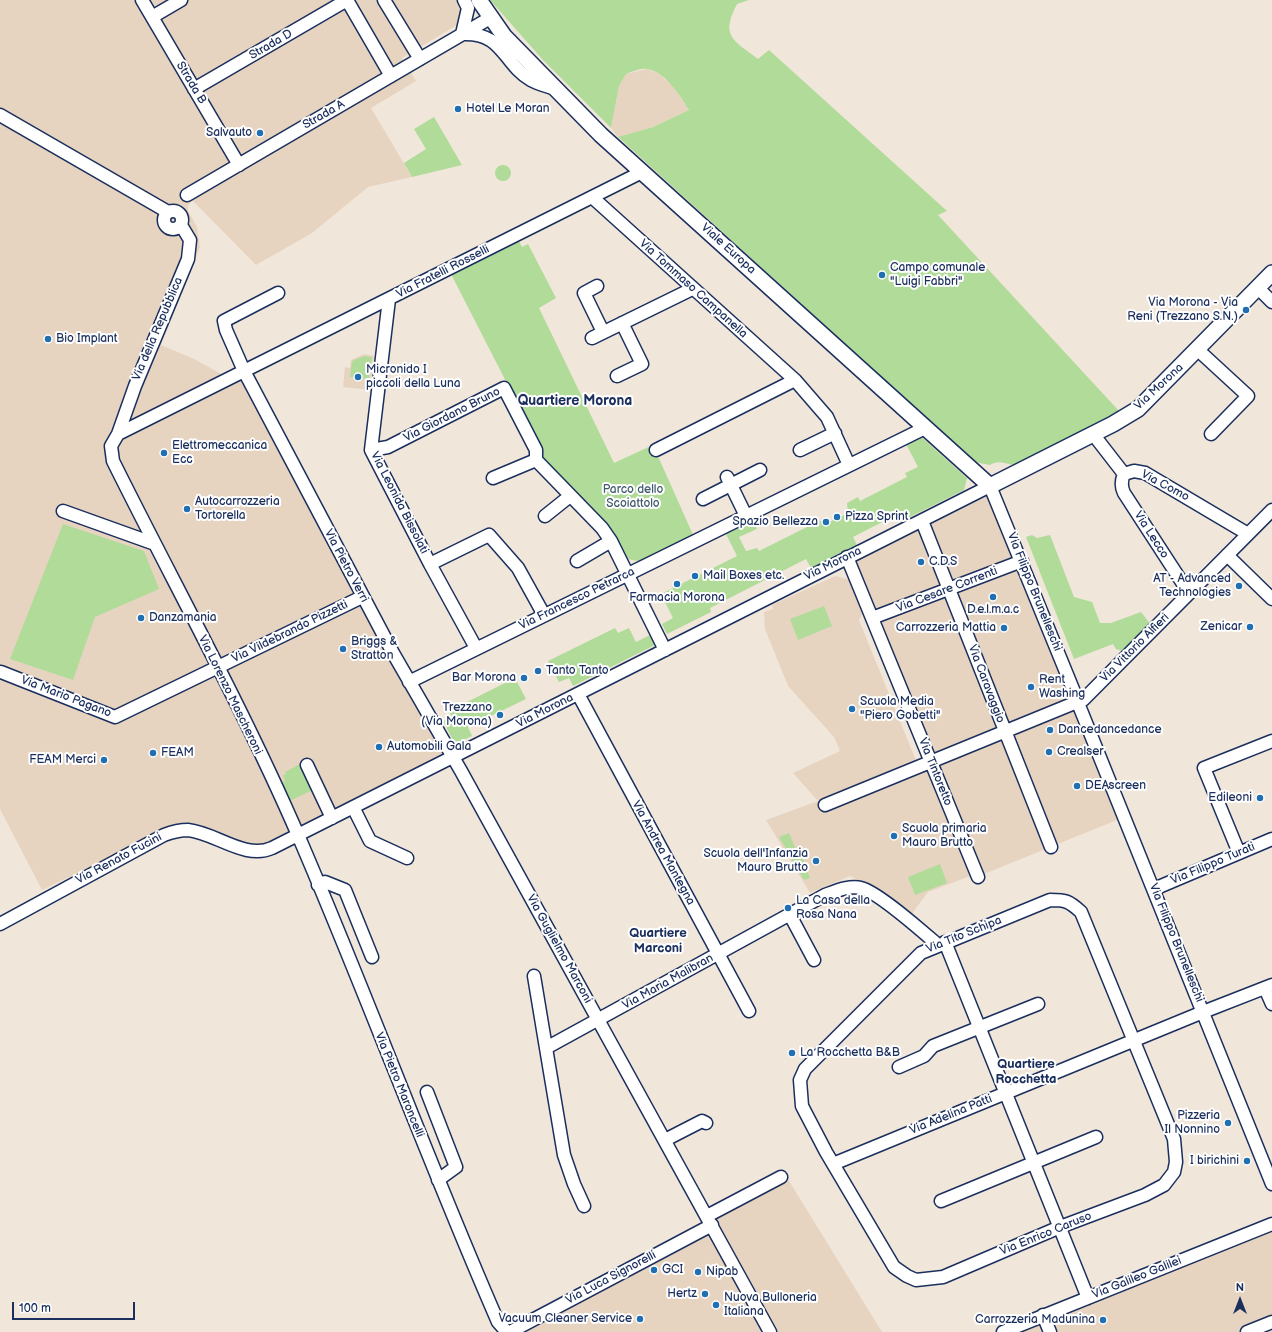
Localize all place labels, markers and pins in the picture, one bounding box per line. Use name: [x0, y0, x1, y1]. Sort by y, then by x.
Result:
place label: Hotel Le Moran: [466, 102, 550, 116]
marker: Hotel Le Moran: [453, 104, 463, 114]
place label: Salvauto: [206, 126, 252, 140]
marker: Salvauto: [255, 128, 265, 138]
place label: Campo comunale "Luigi Fabbri": [890, 261, 985, 289]
marker: Campo comunale "Luigi Fabbri": [877, 270, 887, 280]
place label: Via Morona - Via Reni (Trezzano S.N.): [1127, 296, 1238, 324]
marker: Via Morona - Via Reni (Trezzano S.N.): [1241, 305, 1251, 315]
place label: Bio Implant: [56, 332, 118, 346]
marker: Bio Implant: [43, 334, 53, 344]
place label: Micronido I piccoli della Luna: [366, 363, 461, 391]
marker: Micronido I piccoli della Luna: [353, 372, 363, 382]
place label: Elettromeccanica Ecc: [172, 439, 267, 467]
marker: Elettromeccanica Ecc: [159, 448, 169, 458]
place label: Autocarrozzeria Tortorella: [195, 495, 280, 523]
marker: Autocarrozzeria Tortorella: [182, 504, 192, 514]
place label: Pizza Sprint: [845, 510, 909, 524]
marker: Pizza Sprint: [832, 512, 842, 522]
place label: Spazio Bellezza: [733, 515, 818, 529]
marker: Spazio Bellezza: [821, 517, 831, 527]
place label: C.D.S: [929, 555, 957, 569]
marker: C.D.S: [916, 557, 926, 567]
place label: Mail Boxes etc.: [703, 569, 784, 583]
marker: Mail Boxes etc.: [690, 571, 700, 581]
place label: AT - Advanced Technologies: [1153, 572, 1231, 600]
marker: Farmacia Morona: [672, 579, 682, 589]
marker: AT - Advanced Technologies: [1234, 581, 1244, 591]
place label: Farmacia Morona: [629, 591, 725, 605]
marker: D.e.l.m.a.c: [988, 592, 998, 602]
place label: D.e.l.m.a.c: [967, 603, 1019, 617]
place label: Danzamania: [149, 611, 217, 625]
marker: Danzamania: [136, 613, 146, 623]
place label: Zenicar: [1200, 620, 1242, 634]
place label: Carrozzeria Mattia: [896, 621, 996, 635]
marker: Zenicar: [1245, 622, 1255, 632]
marker: Carrozzeria Mattia: [999, 623, 1009, 633]
place label: Briggs & Stratton: [351, 635, 397, 663]
marker: Briggs & Stratton: [338, 644, 348, 654]
place label: Tanto Tanto: [546, 664, 609, 678]
marker: Tanto Tanto: [533, 666, 543, 676]
place label: Bar Morona: [452, 671, 516, 685]
marker: Bar Morona: [519, 673, 529, 683]
place label: Rent Washing: [1039, 673, 1085, 701]
marker: Rent Washing: [1026, 682, 1036, 692]
place label: Scuola Media "Piero Gobetti": [860, 695, 940, 723]
place label: Trezzano (Via Morona): [421, 701, 492, 729]
marker: Scuola Media "Piero Gobetti": [847, 704, 857, 714]
marker: Trezzano (Via Morona): [495, 710, 505, 720]
place label: Dancedancedance: [1058, 723, 1162, 737]
marker: Dancedancedance: [1045, 725, 1055, 735]
place label: Automobili Gala: [387, 740, 471, 754]
marker: Automobili Gala: [374, 742, 384, 752]
place label: Crealser: [1057, 745, 1104, 759]
place label: FEAM: [161, 746, 194, 760]
marker: Crealser: [1044, 747, 1054, 757]
marker: FEAM: [148, 748, 158, 758]
place label: FEAM Merci: [29, 753, 96, 767]
marker: FEAM Merci: [99, 755, 109, 765]
place label: DEAscreen: [1085, 779, 1146, 793]
marker: DEAscreen: [1072, 781, 1082, 791]
place label: Edileoni: [1208, 791, 1252, 805]
marker: Edileoni: [1255, 793, 1265, 803]
place label: Scuola primaria Mauro Brutto: [902, 822, 987, 850]
marker: Scuola primaria Mauro Brutto: [889, 831, 899, 841]
place label: Scuola dell'Infanzia Mauro Brutto: [703, 847, 808, 875]
marker: Scuola dell'Infanzia Mauro Brutto: [811, 856, 821, 866]
place label: La Casa della Rosa Nana: [796, 894, 870, 922]
marker: La Casa della Rosa Nana: [783, 903, 793, 913]
place label: La Rocchetta B&B: [800, 1046, 900, 1060]
marker: La Rocchetta B&B: [787, 1048, 797, 1058]
place label: Pizzeria Il Nonnino: [1165, 1109, 1220, 1137]
marker: Pizzeria Il Nonnino: [1223, 1118, 1233, 1128]
place label: I birichini: [1190, 1154, 1239, 1168]
marker: I birichini: [1242, 1156, 1252, 1166]
place label: GCI: [662, 1263, 683, 1277]
marker: GCI: [649, 1265, 659, 1275]
place label: Nipab: [706, 1265, 738, 1279]
marker: Nipab: [693, 1267, 703, 1277]
place label: Hertz: [667, 1287, 697, 1301]
marker: Hertz: [700, 1289, 710, 1299]
place label: Nuova Bulloneria Italiana: [724, 1291, 817, 1319]
marker: Nuova Bulloneria Italiana: [711, 1300, 721, 1310]
place label: Vacuum Cleaner Service: [499, 1312, 632, 1326]
place label: Carrozzeria Madunina: [975, 1313, 1095, 1327]
marker: Vacuum Cleaner Service: [635, 1314, 645, 1324]
marker: Carrozzeria Madunina: [1098, 1315, 1108, 1325]

